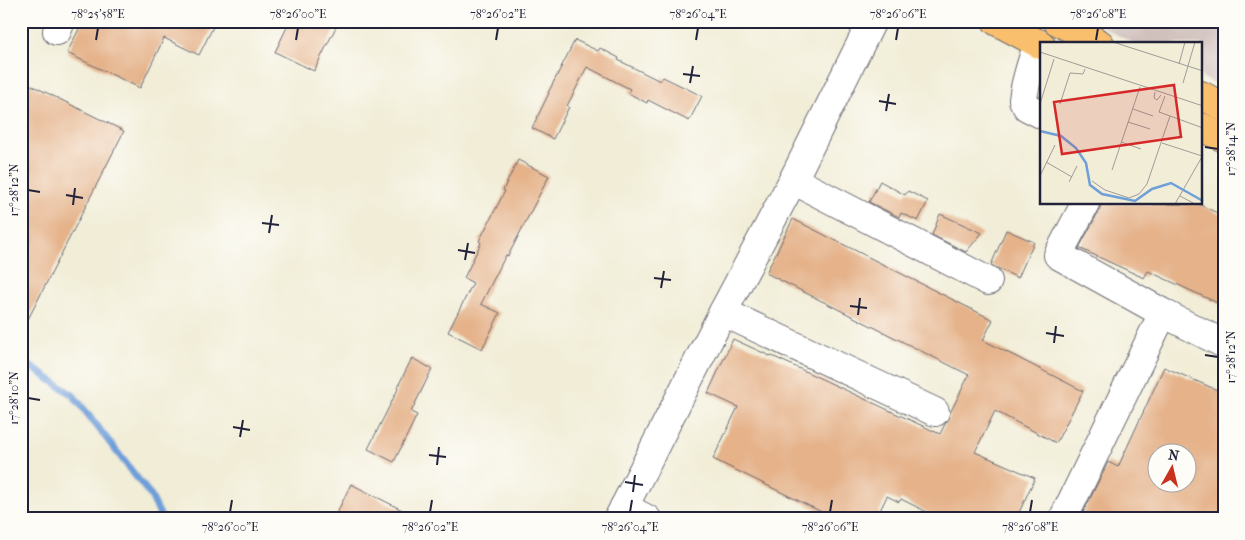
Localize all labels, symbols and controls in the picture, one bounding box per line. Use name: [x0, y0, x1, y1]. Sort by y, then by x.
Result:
text: 78°25'58"E: [71, 7, 125, 21]
text: 78°26'00"E: [270, 7, 326, 21]
text: 78°26'02"E: [470, 7, 526, 21]
text: 78°26'04"E: [670, 7, 727, 21]
text: 78°26'06"E: [870, 7, 926, 21]
text: 78°26'08"E: [1070, 7, 1126, 21]
inset map: [1040, 42, 1202, 205]
text: 17°28'14"N: [1224, 122, 1238, 176]
text: 17°28'12"N: [7, 163, 21, 217]
text: 17°28'12"N: [1224, 330, 1238, 384]
text: 17°28'10"N: [7, 371, 21, 425]
north arrow: [1148, 442, 1198, 492]
text: N: [1167, 446, 1181, 465]
text: 78°26'00"E: [202, 520, 258, 534]
text: 78°26'02"E: [402, 520, 458, 534]
text: 78°26'04"E: [602, 520, 659, 534]
text: 78°26'06"E: [802, 520, 858, 534]
text: 78°26'08"E: [1002, 520, 1058, 534]

